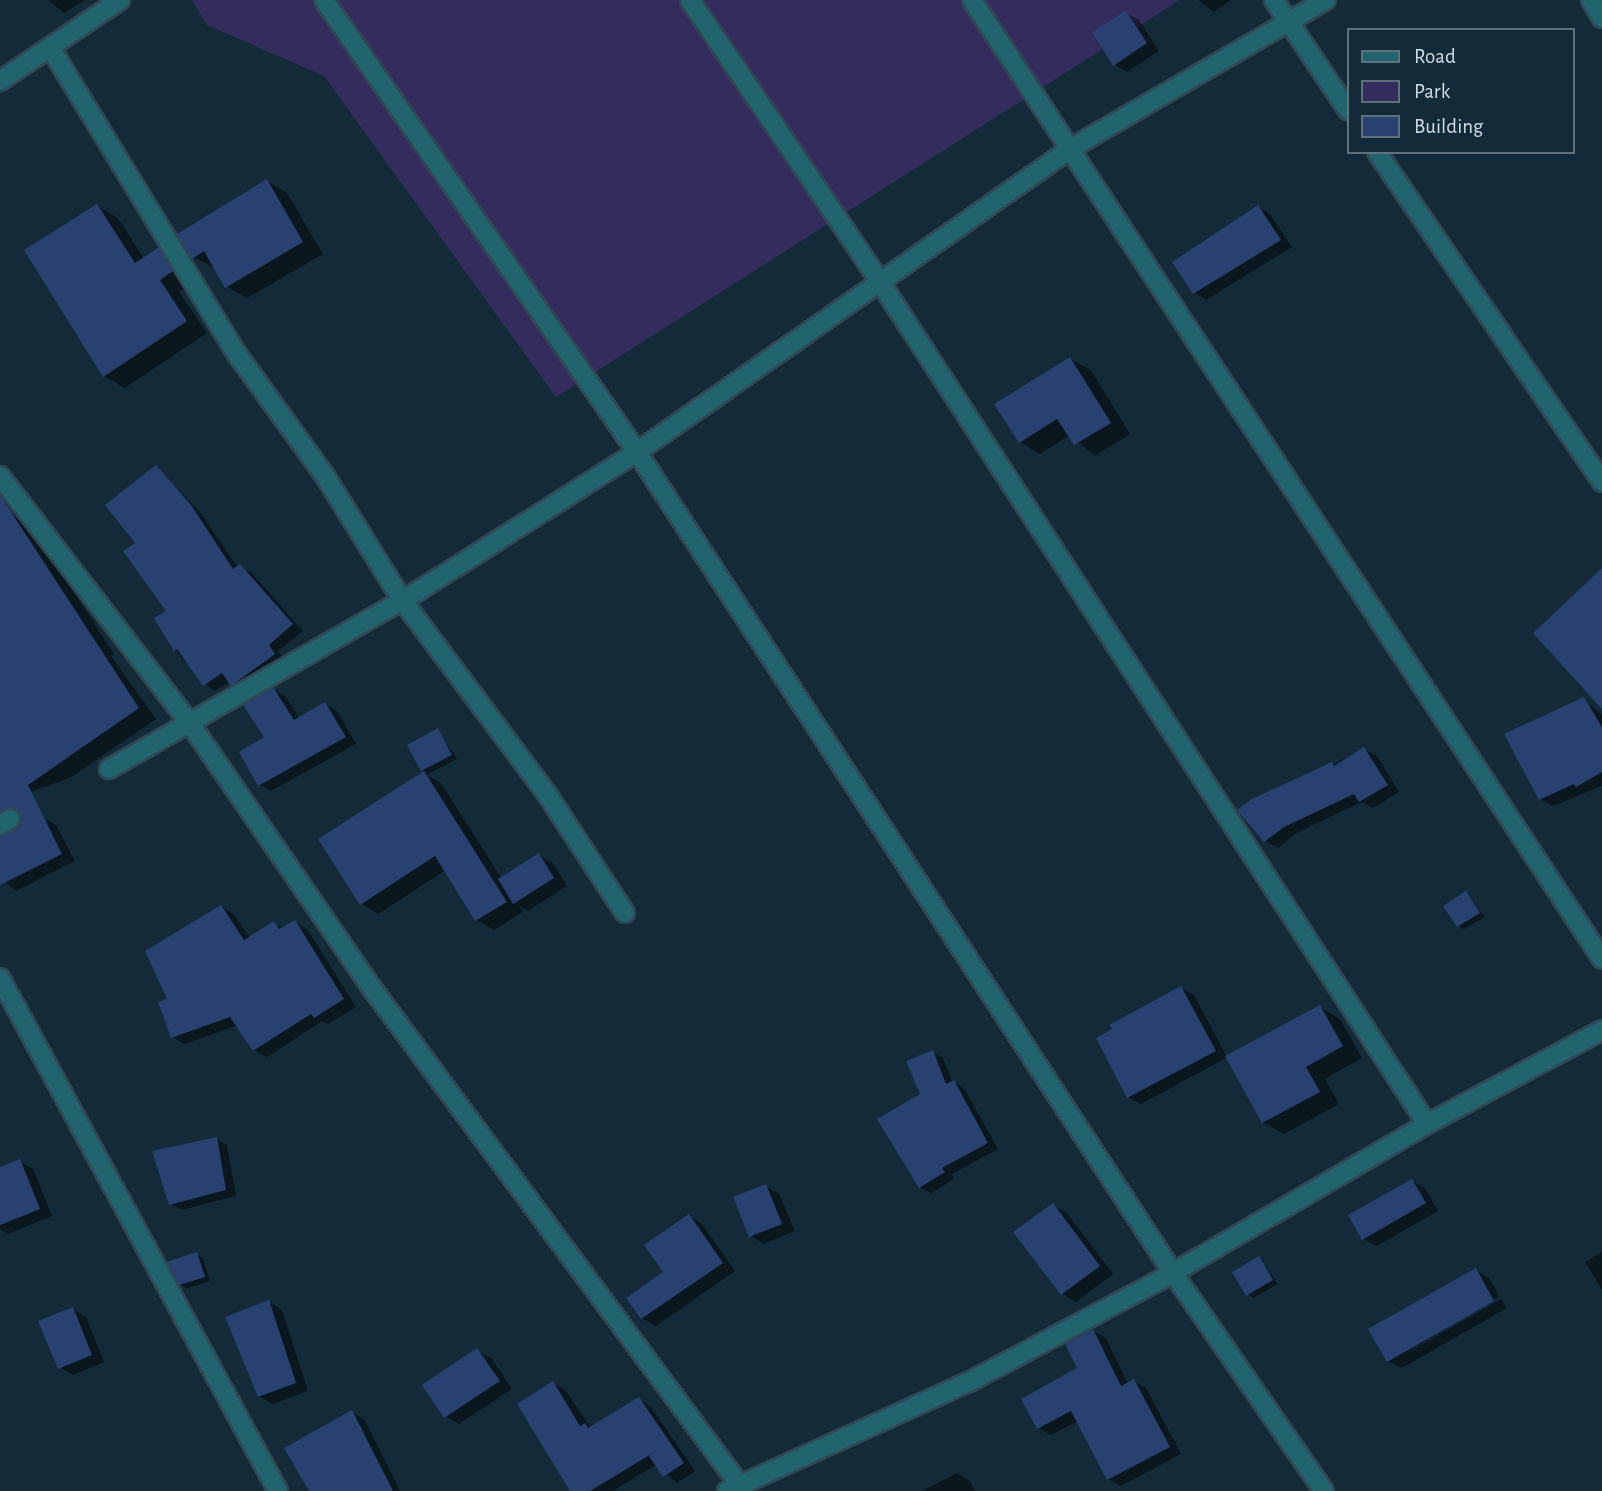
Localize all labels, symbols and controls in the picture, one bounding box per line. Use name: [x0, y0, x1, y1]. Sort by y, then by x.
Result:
legend: [1346, 28, 1574, 154]
text: Road: [1414, 46, 1456, 67]
text: Park: [1414, 81, 1450, 102]
text: Building: [1414, 116, 1483, 137]

